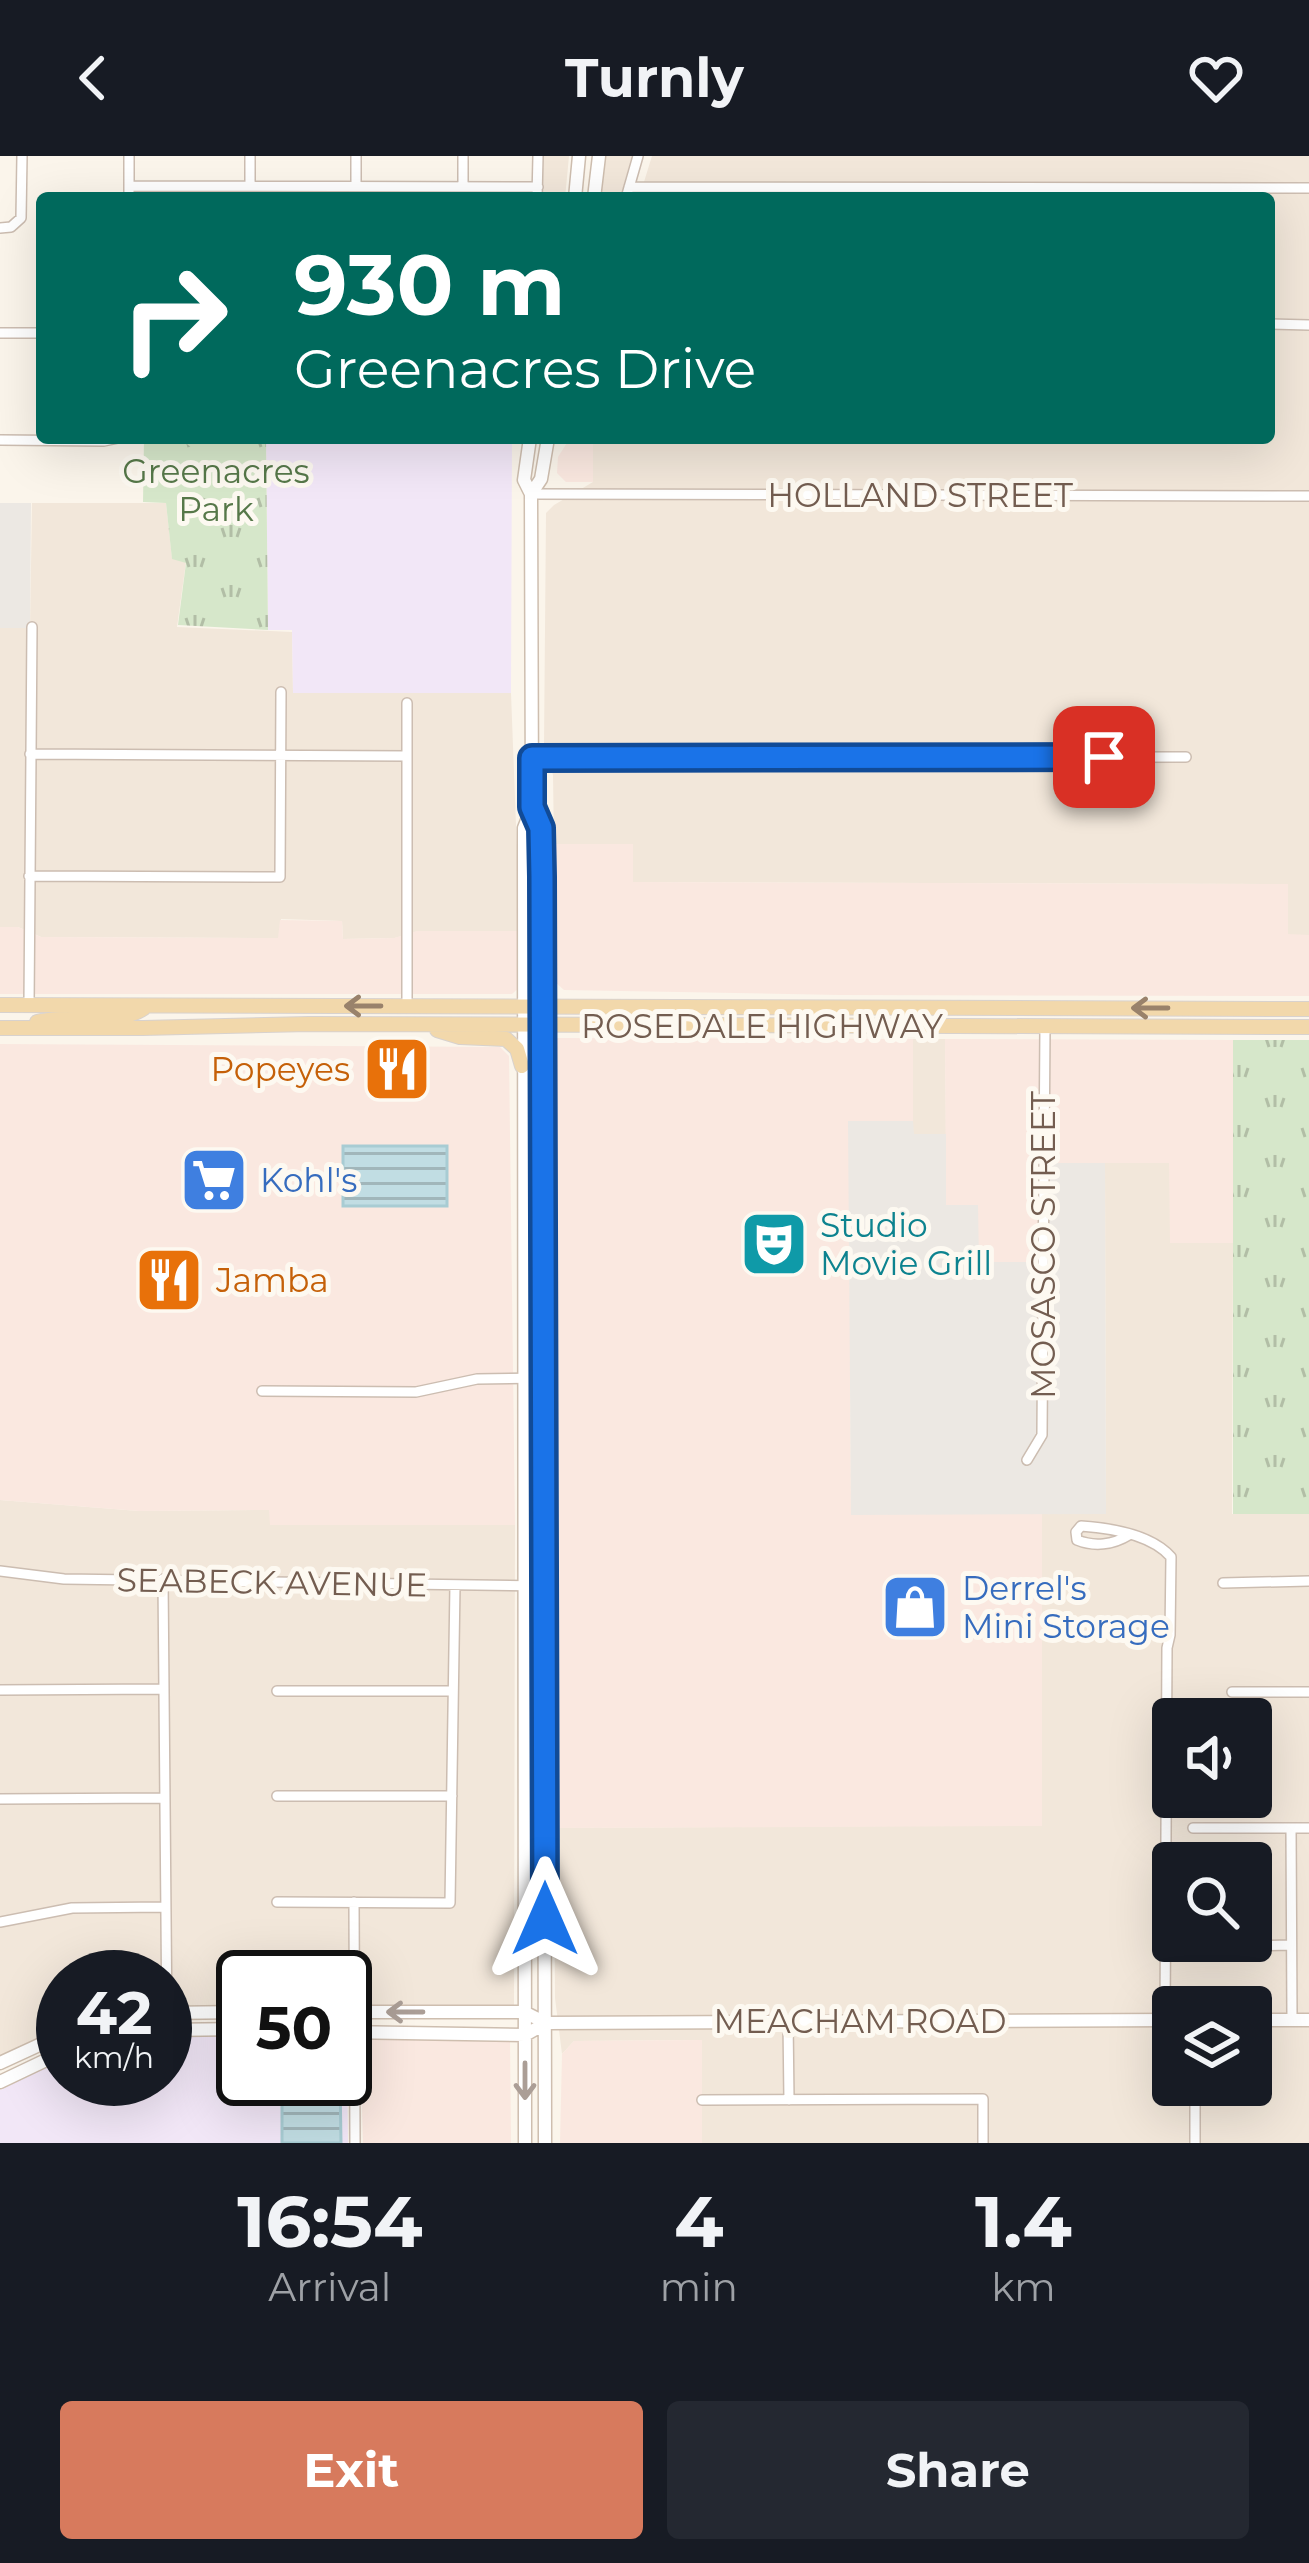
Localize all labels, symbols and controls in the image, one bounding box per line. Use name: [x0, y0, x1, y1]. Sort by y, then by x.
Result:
icon: back: [60, 45, 126, 111]
text: Turnly: [565, 45, 744, 111]
icon: heart: [1183, 45, 1249, 111]
text: 930 m: [294, 234, 565, 336]
icon: right: [96, 240, 252, 396]
text: Greenacres Drive: [294, 336, 756, 402]
park label: Greenacres Park: [122, 451, 310, 529]
street label: HOLLAND STREET: [767, 475, 1073, 515]
pin: [1053, 706, 1155, 808]
icon: arrive: [1071, 724, 1137, 790]
one-way arrow: [344, 995, 383, 1018]
one-way arrow: [1131, 997, 1170, 1019]
street label: ROSEDALE HIGHWAY: [581, 1006, 943, 1046]
restaurant icon: Popeyes: [362, 1034, 432, 1104]
place label: Popeyes: [211, 1049, 350, 1089]
street label: MOSASCO STREET: [1023, 1091, 1063, 1399]
supermarket icon: Kohl's: [179, 1145, 249, 1215]
place label: Kohl's: [260, 1160, 357, 1200]
place label: Studio Movie Grill: [820, 1205, 992, 1283]
theatre icon: Studio Movie Grill: [739, 1209, 809, 1279]
restaurant icon: Jamba: [134, 1245, 204, 1315]
place label: Jamba: [215, 1260, 329, 1300]
street label: SEABECK AVENUE: [116, 1559, 428, 1605]
place label: Derrel's Mini Storage: [962, 1568, 1170, 1646]
shop icon: Derrel's Mini Storage: [880, 1572, 950, 1642]
map controls: [1152, 1698, 1272, 2106]
button: sound: [1152, 1698, 1272, 1818]
button: search: [1152, 1842, 1272, 1962]
position arrow: [482, 1856, 608, 1982]
speed limit sign: 50: [216, 1950, 372, 2106]
text: 42: [76, 1976, 152, 2049]
button: layers: [1152, 1986, 1272, 2106]
one-way arrow: [386, 2001, 425, 2023]
street label: MEACHAM ROAD: [713, 2001, 1007, 2041]
text: km/h: [74, 2039, 154, 2076]
one-way arrow: [514, 2061, 536, 2100]
text: 16:54: [237, 2177, 423, 2265]
text: 4: [674, 2177, 724, 2265]
text: 1.4: [975, 2177, 1072, 2265]
text: Arrival: [268, 2263, 391, 2311]
text: min: [660, 2263, 738, 2311]
text: km: [991, 2263, 1056, 2311]
button: Exit: [60, 2401, 643, 2539]
button: Share: [667, 2401, 1249, 2539]

